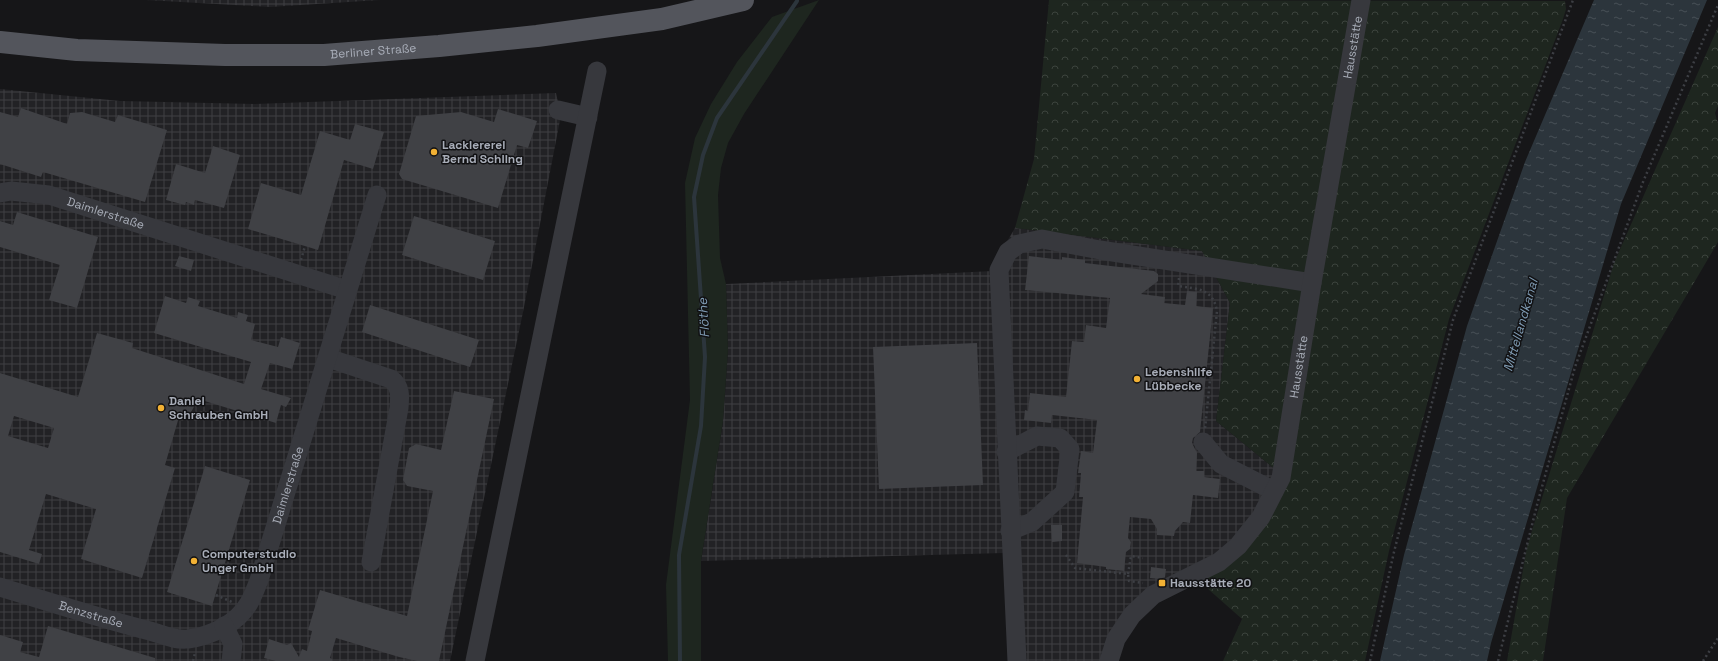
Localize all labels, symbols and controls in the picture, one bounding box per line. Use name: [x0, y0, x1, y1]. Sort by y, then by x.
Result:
street label: Hausstätte: [1340, 15, 1366, 80]
street label: Berliner Straße: [330, 40, 417, 62]
place label: Lackiererei Bernd Schling: [442, 137, 523, 167]
marker: Lackiererei Bernd Schling: [429, 147, 439, 157]
street label: Daimlerstraße: [65, 193, 146, 233]
water label: Mittellandkanal: [1499, 275, 1542, 373]
water label: Flöthe: [694, 296, 713, 338]
street label: Hausstätte: [1286, 334, 1312, 399]
place label: Lebenshilfe Lübbecke: [1145, 364, 1213, 394]
marker: Lebenshilfe Lübbecke: [1132, 374, 1142, 384]
place label: Daniel Schrauben GmbH: [169, 393, 268, 423]
marker: Daniel Schrauben GmbH: [156, 403, 166, 413]
street label: Daimlerstraße: [269, 444, 307, 526]
place label: Computerstudio Unger GmbH: [202, 546, 296, 576]
marker: Computerstudio Unger GmbH: [189, 556, 199, 566]
place label: Hausstätte 20: [1170, 575, 1251, 591]
marker: Hausstätte 20: [1157, 578, 1167, 588]
street label: Benzstraße: [57, 597, 125, 631]

